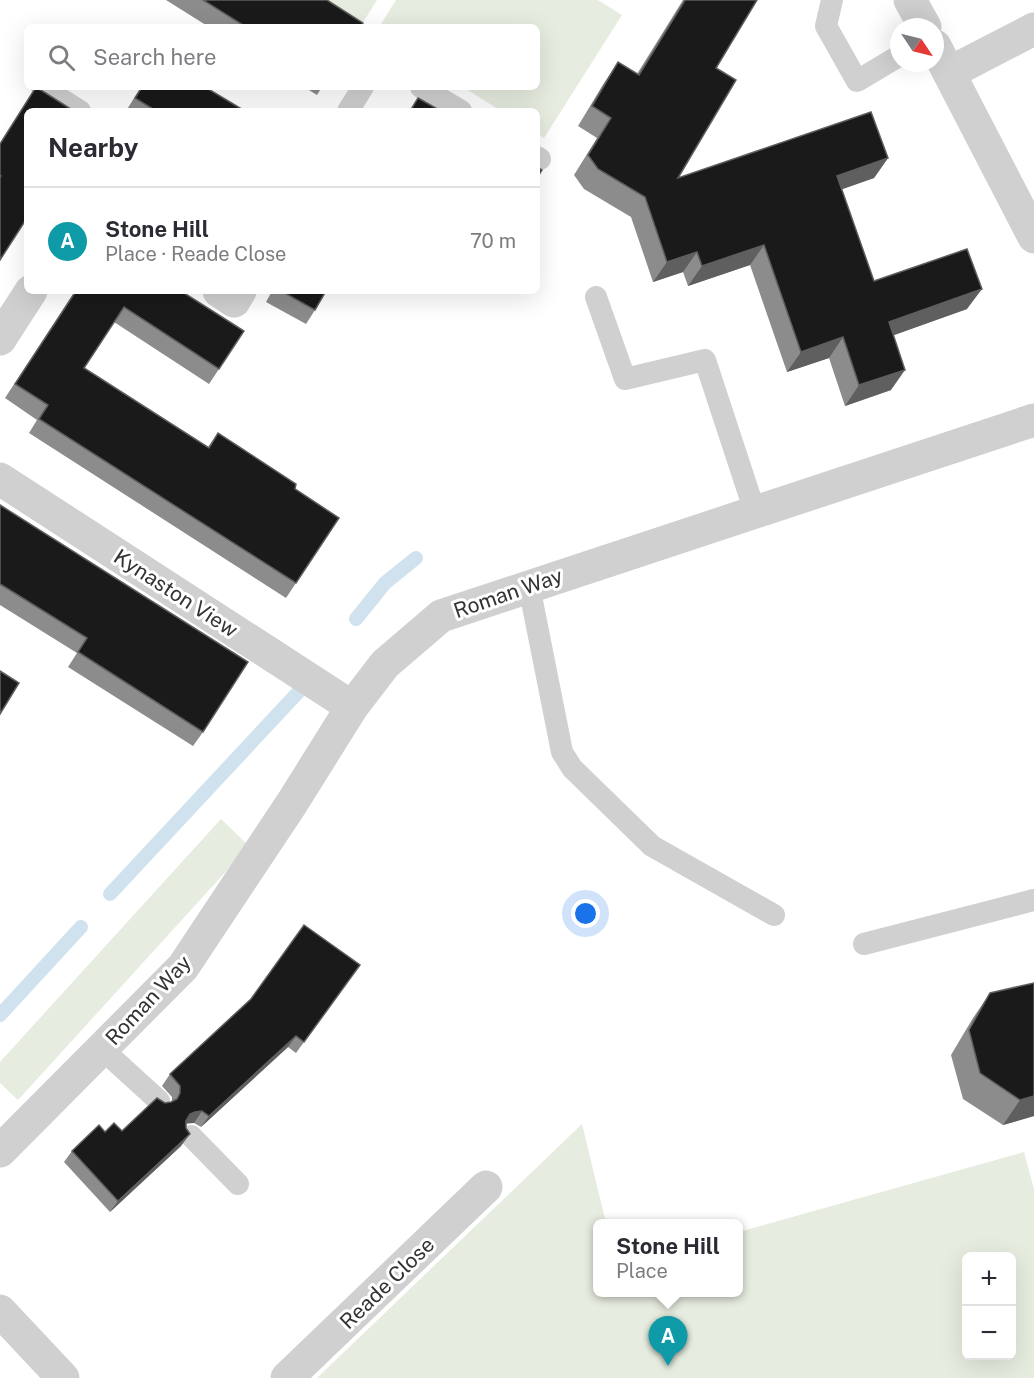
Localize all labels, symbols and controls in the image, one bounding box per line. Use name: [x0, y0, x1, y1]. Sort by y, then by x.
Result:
north arrow: [890, 18, 944, 72]
search box: [24, 24, 540, 90]
icon: search: [45, 41, 78, 74]
text: Search here: [93, 44, 217, 70]
text: Nearby: [48, 132, 138, 163]
text: Stone Hill: [105, 216, 209, 242]
text: A: [60, 229, 75, 253]
text: 70 m: [470, 229, 516, 253]
text: Place · Reade Close: [105, 242, 286, 266]
street label: Kynaston View: [109, 544, 243, 642]
street label: Roman Way: [450, 563, 566, 623]
your location: [571, 899, 600, 928]
street label: Roman Way: [100, 950, 196, 1050]
popup: [593, 1219, 743, 1297]
street label: Reade Close: [335, 1232, 439, 1334]
text: Stone Hill: [616, 1233, 720, 1259]
map controls: [962, 1252, 1016, 1360]
button: +: [962, 1252, 1016, 1306]
text: Place: [616, 1259, 668, 1283]
button: −: [962, 1306, 1016, 1360]
pin: A: [648, 1316, 688, 1366]

